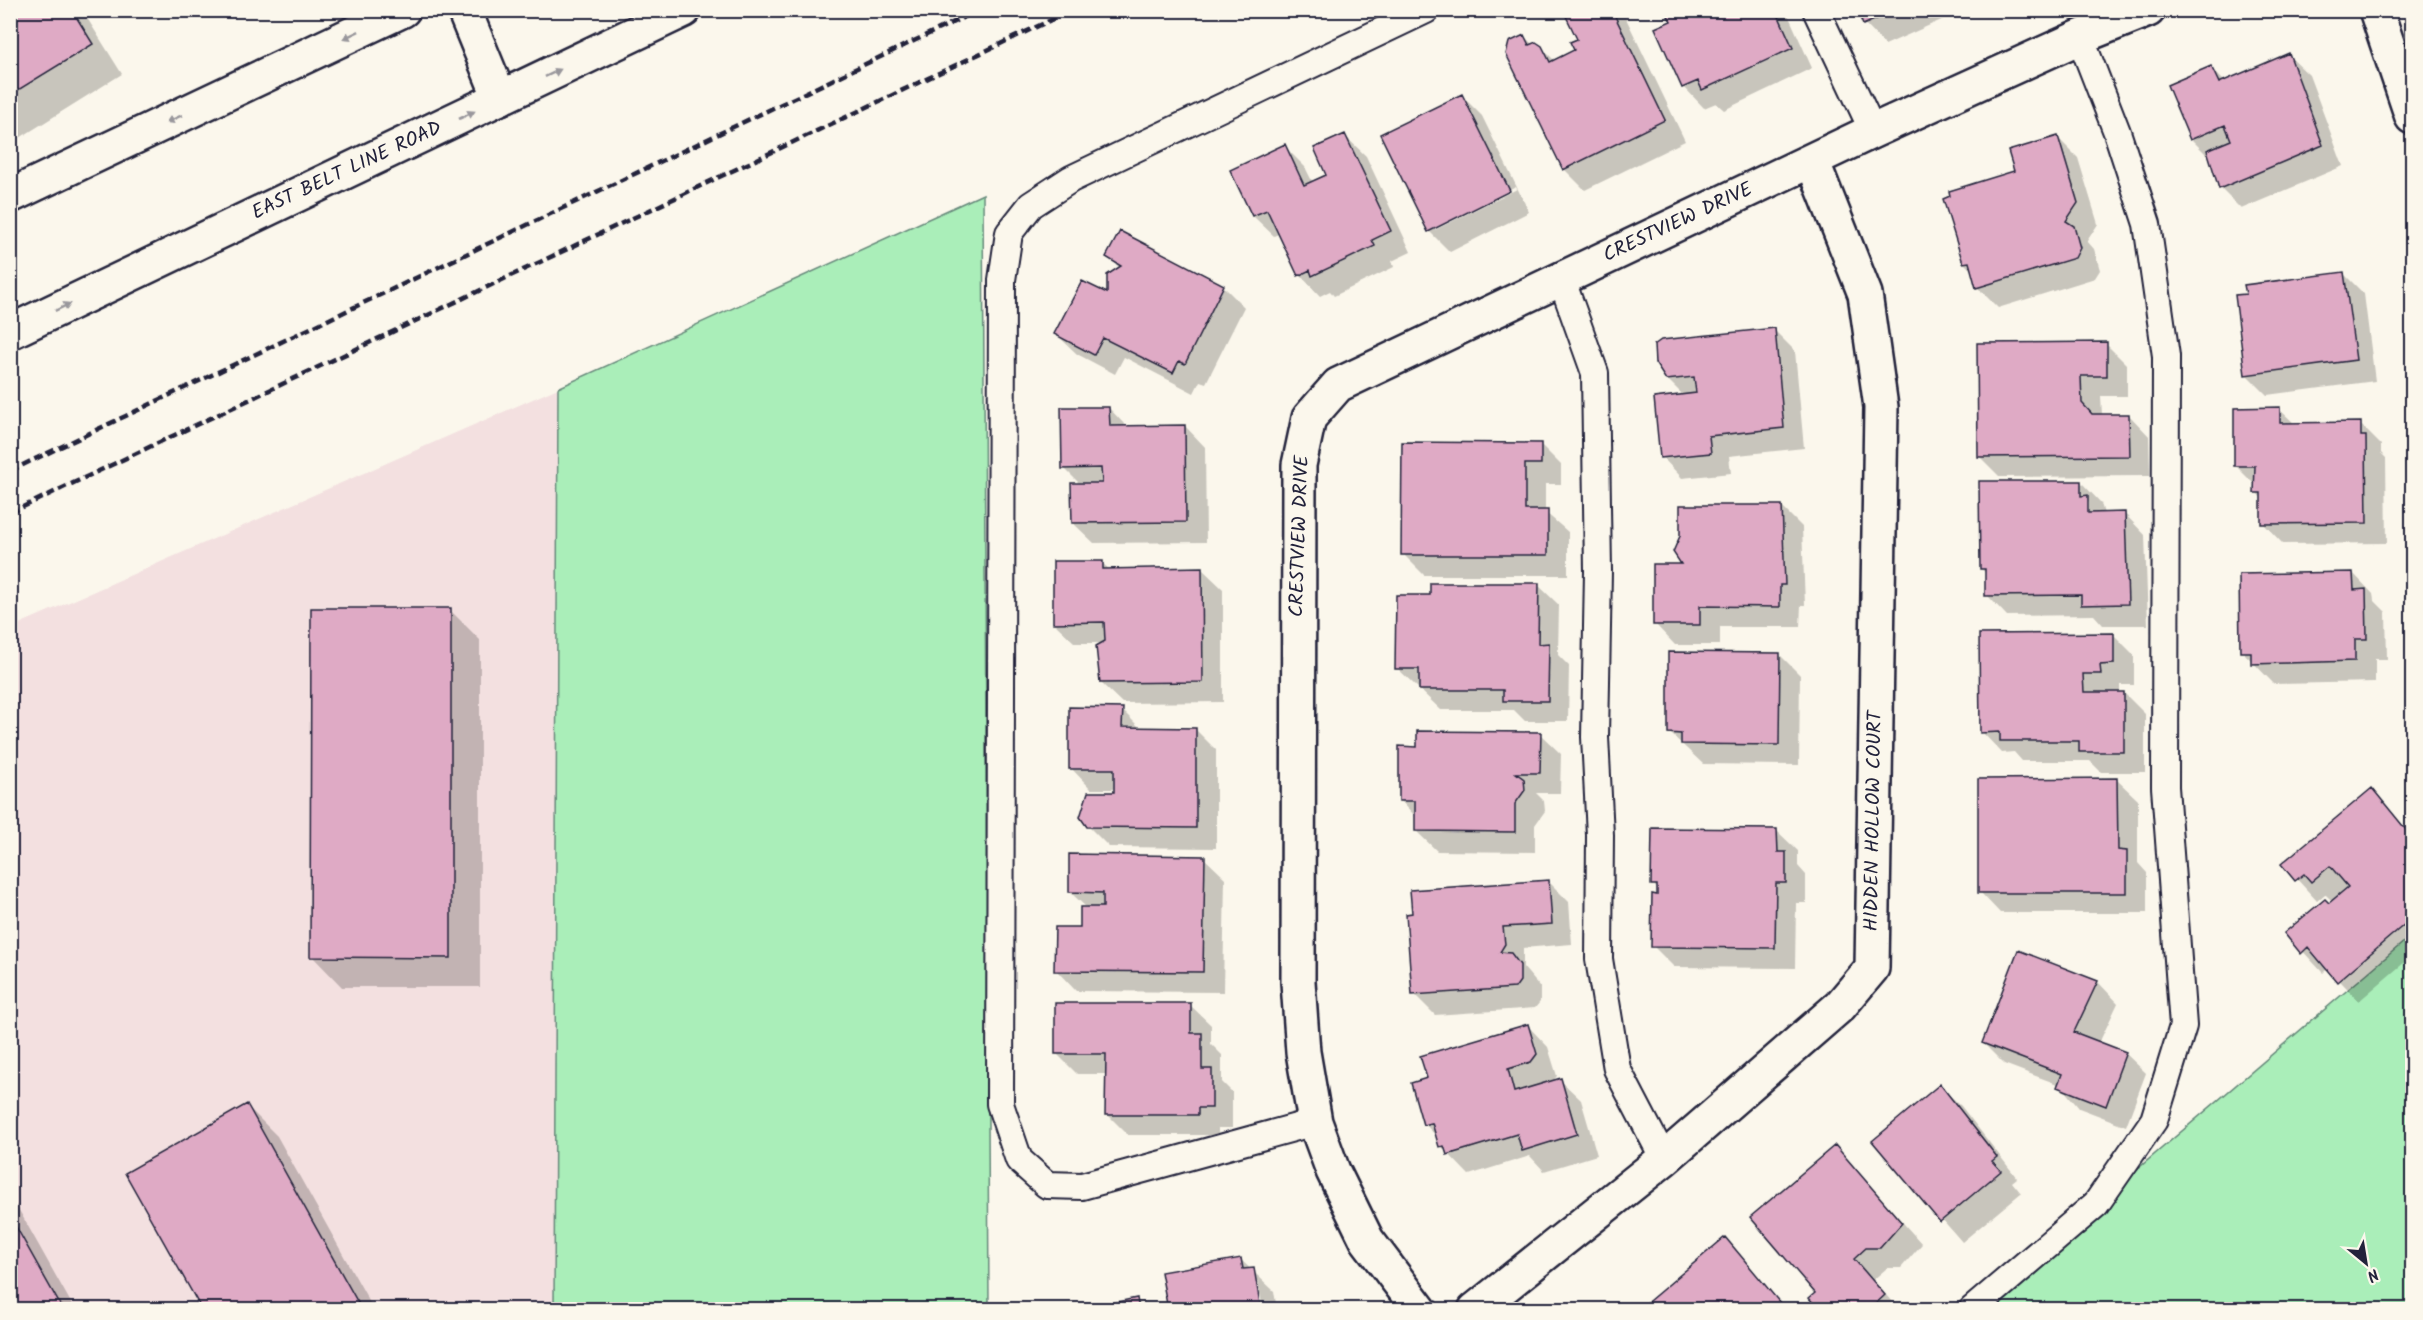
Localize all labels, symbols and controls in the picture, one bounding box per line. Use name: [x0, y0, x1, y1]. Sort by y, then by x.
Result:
one-way arrow: [342, 31, 359, 40]
one-way arrow: [545, 69, 562, 78]
one-way arrow: [458, 110, 475, 119]
street label: EAST BELT LINE ROAD: [247, 113, 447, 229]
one-way arrow: [166, 114, 183, 123]
street label: CRESTVIEW DRIVE: [1598, 174, 1759, 272]
one-way arrow: [55, 302, 72, 311]
street label: CRESTVIEW DRIVE: [1281, 453, 1319, 618]
street label: HIDDEN HOLLOW COURT: [1856, 708, 1892, 932]
north arrow: [2336, 1233, 2396, 1293]
text: N: [2362, 1261, 2383, 1288]

